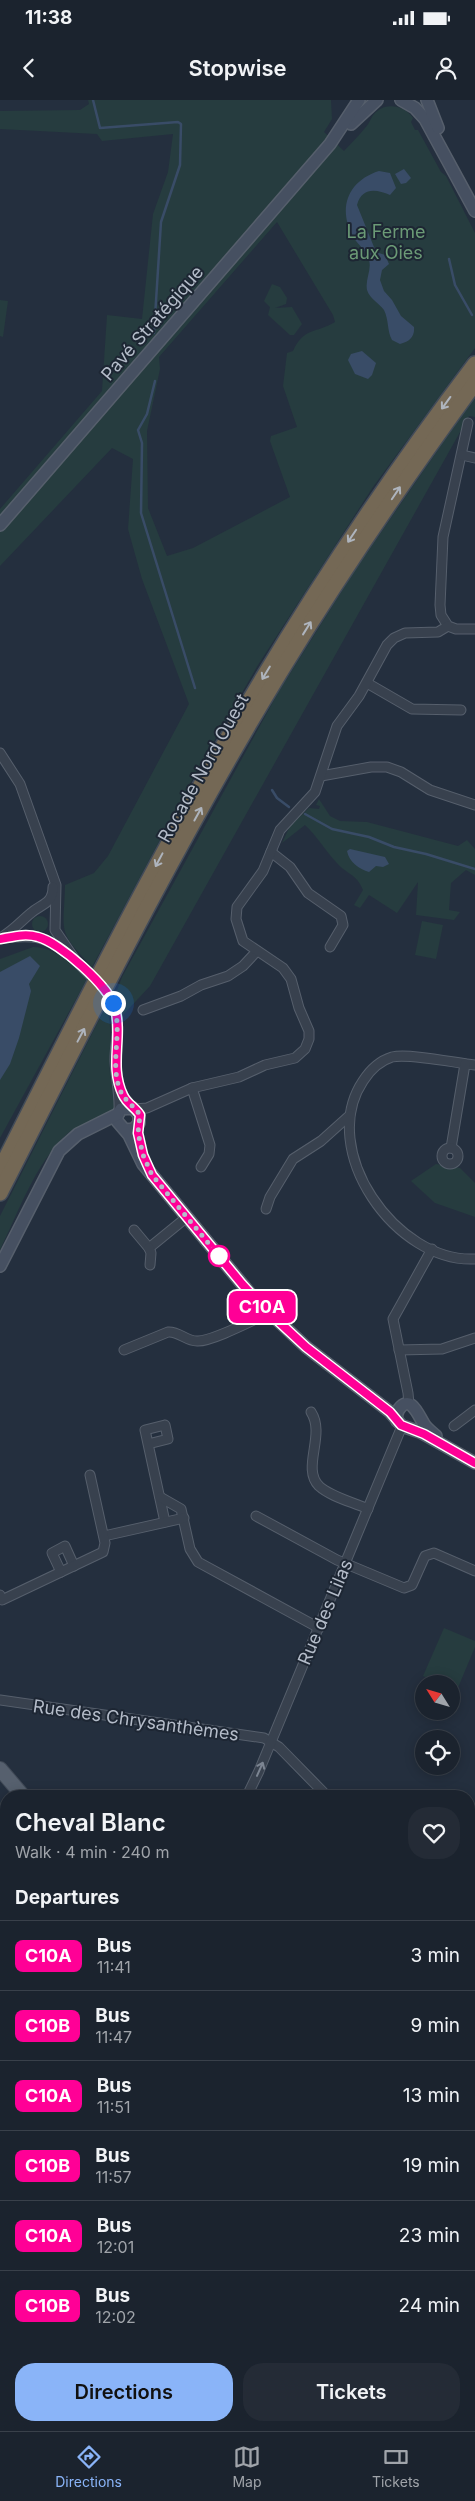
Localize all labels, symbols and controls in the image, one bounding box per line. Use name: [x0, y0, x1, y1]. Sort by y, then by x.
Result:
text: 11:38: [25, 6, 72, 29]
icon: back: [15, 54, 43, 82]
icon: person: [432, 54, 460, 82]
text: Stopwise: [189, 55, 286, 81]
park label: La Ferme aux Oies: [346, 221, 426, 263]
street label: Pavé Stratégique: [97, 261, 207, 385]
one-way arrow: [441, 396, 451, 410]
one-way arrow: [391, 486, 401, 500]
one-way arrow: [347, 529, 358, 543]
one-way arrow: [302, 622, 312, 636]
one-way arrow: [260, 666, 270, 680]
street label: Rocade Nord Ouest: [153, 690, 253, 846]
one-way arrow: [193, 806, 203, 821]
one-way arrow: [154, 852, 164, 867]
your location: [101, 991, 126, 1016]
one-way arrow: [77, 1028, 86, 1043]
unlabelled marker: [208, 1245, 230, 1267]
line badge: C10A: [227, 1291, 297, 1323]
text: C10A: [239, 1296, 285, 1317]
street label: Rue des Lilas: [293, 1556, 357, 1668]
north arrow: [415, 1675, 460, 1720]
map controls: [415, 1675, 460, 1775]
street label: Rue des Chrysanthèmes: [32, 1695, 240, 1745]
button: locate: [415, 1730, 460, 1775]
one-way arrow: [255, 1762, 265, 1777]
button: heart: [408, 1807, 460, 1859]
text: Cheval Blanc: [15, 1808, 166, 1837]
text: Walk · 4 min · 240 m: [15, 1842, 169, 1862]
text: Departures: [15, 1886, 119, 1909]
text: Bus: [97, 1934, 132, 1957]
text: 3 min: [410, 1944, 460, 1967]
text: C10A: [25, 1945, 72, 1966]
text: 11:41: [97, 1957, 131, 1977]
text: Bus: [95, 2004, 130, 2027]
text: 9 min: [410, 2014, 460, 2037]
text: C10B: [25, 2015, 70, 2036]
text: 11:47: [95, 2027, 132, 2047]
text: Bus: [97, 2074, 132, 2097]
text: 13 min: [403, 2084, 460, 2107]
text: C10A: [25, 2085, 72, 2106]
text: 11:51: [97, 2097, 131, 2117]
text: Bus: [95, 2144, 130, 2167]
text: 19 min: [403, 2154, 460, 2177]
text: C10B: [25, 2155, 70, 2176]
text: 11:57: [95, 2167, 132, 2187]
text: Bus: [97, 2214, 132, 2237]
text: 23 min: [399, 2224, 460, 2247]
text: C10A: [25, 2225, 72, 2246]
text: 12:01: [97, 2237, 134, 2257]
text: Bus: [95, 2284, 130, 2307]
text: 24 min: [399, 2294, 460, 2317]
text: C10B: [25, 2295, 70, 2316]
text: 12:02: [95, 2307, 136, 2327]
button: Directions: [15, 2363, 233, 2421]
button: Tickets: [243, 2363, 460, 2421]
tab: Directions: [55, 2443, 122, 2490]
tab: Map: [232, 2443, 261, 2490]
tab: Tickets: [372, 2443, 420, 2490]

